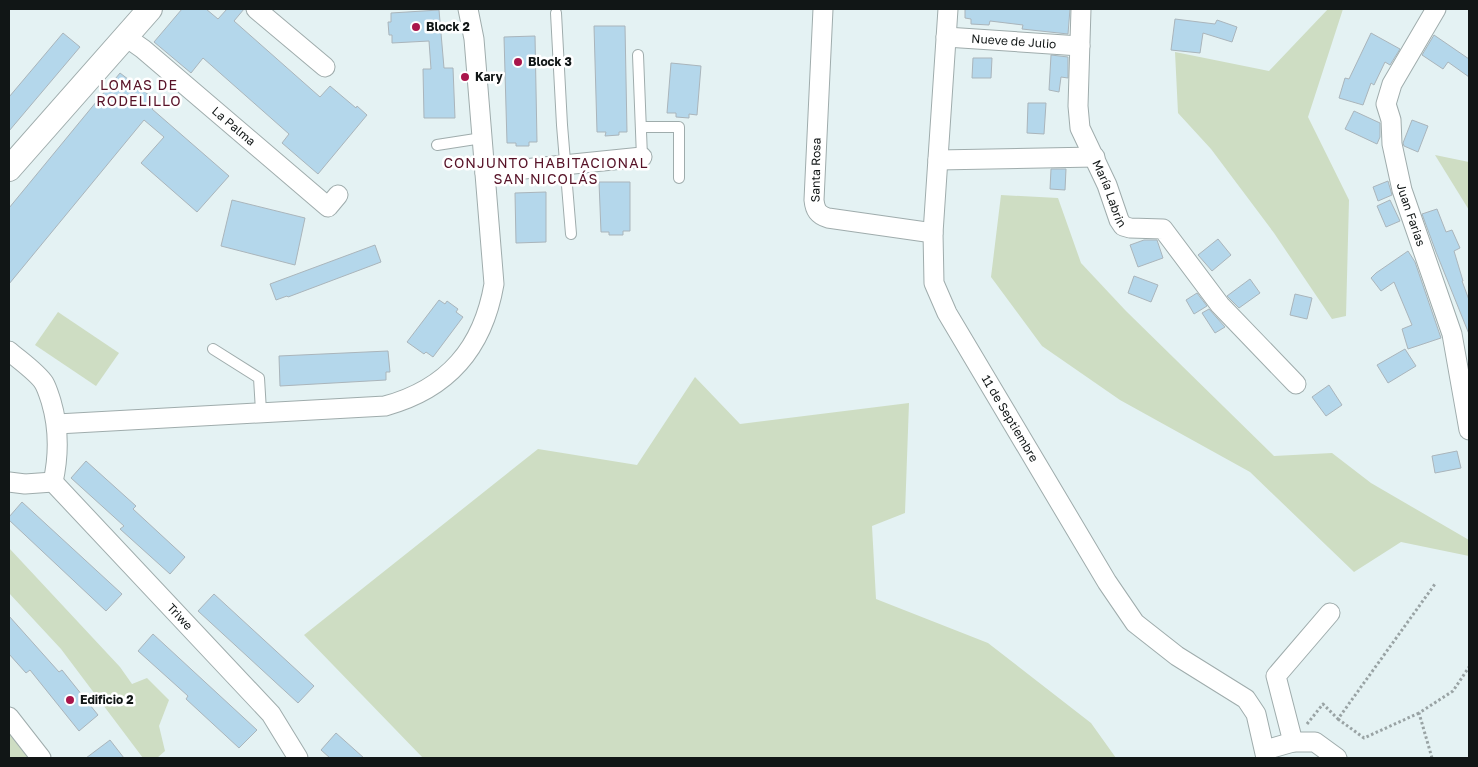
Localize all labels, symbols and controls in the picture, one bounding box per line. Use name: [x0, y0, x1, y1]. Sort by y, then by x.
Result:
place label: Block 2: [426, 19, 470, 34]
marker: Block 2: [410, 21, 422, 33]
street label: Nueve de Julio: [971, 31, 1057, 51]
place label: Block 3: [528, 54, 572, 69]
marker: Block 3: [512, 56, 524, 68]
place label: Kary: [475, 69, 504, 84]
marker: Kary: [459, 71, 471, 83]
district label: LOMAS DE RODELILLO: [96, 76, 182, 109]
street label: La Palma: [209, 103, 259, 149]
street label: Santa Rosa: [807, 138, 824, 202]
district label: CONJUNTO HABITACIONAL SAN NICOLÁS: [443, 154, 649, 187]
street label: María Labrin: [1089, 157, 1130, 230]
street label: Juan Farias: [1394, 182, 1429, 248]
street label: 11 de Septiembre: [979, 372, 1042, 465]
street label: Triwe: [164, 600, 196, 633]
place label: Edificio 2: [80, 692, 133, 707]
marker: Edificio 2: [64, 694, 76, 706]

